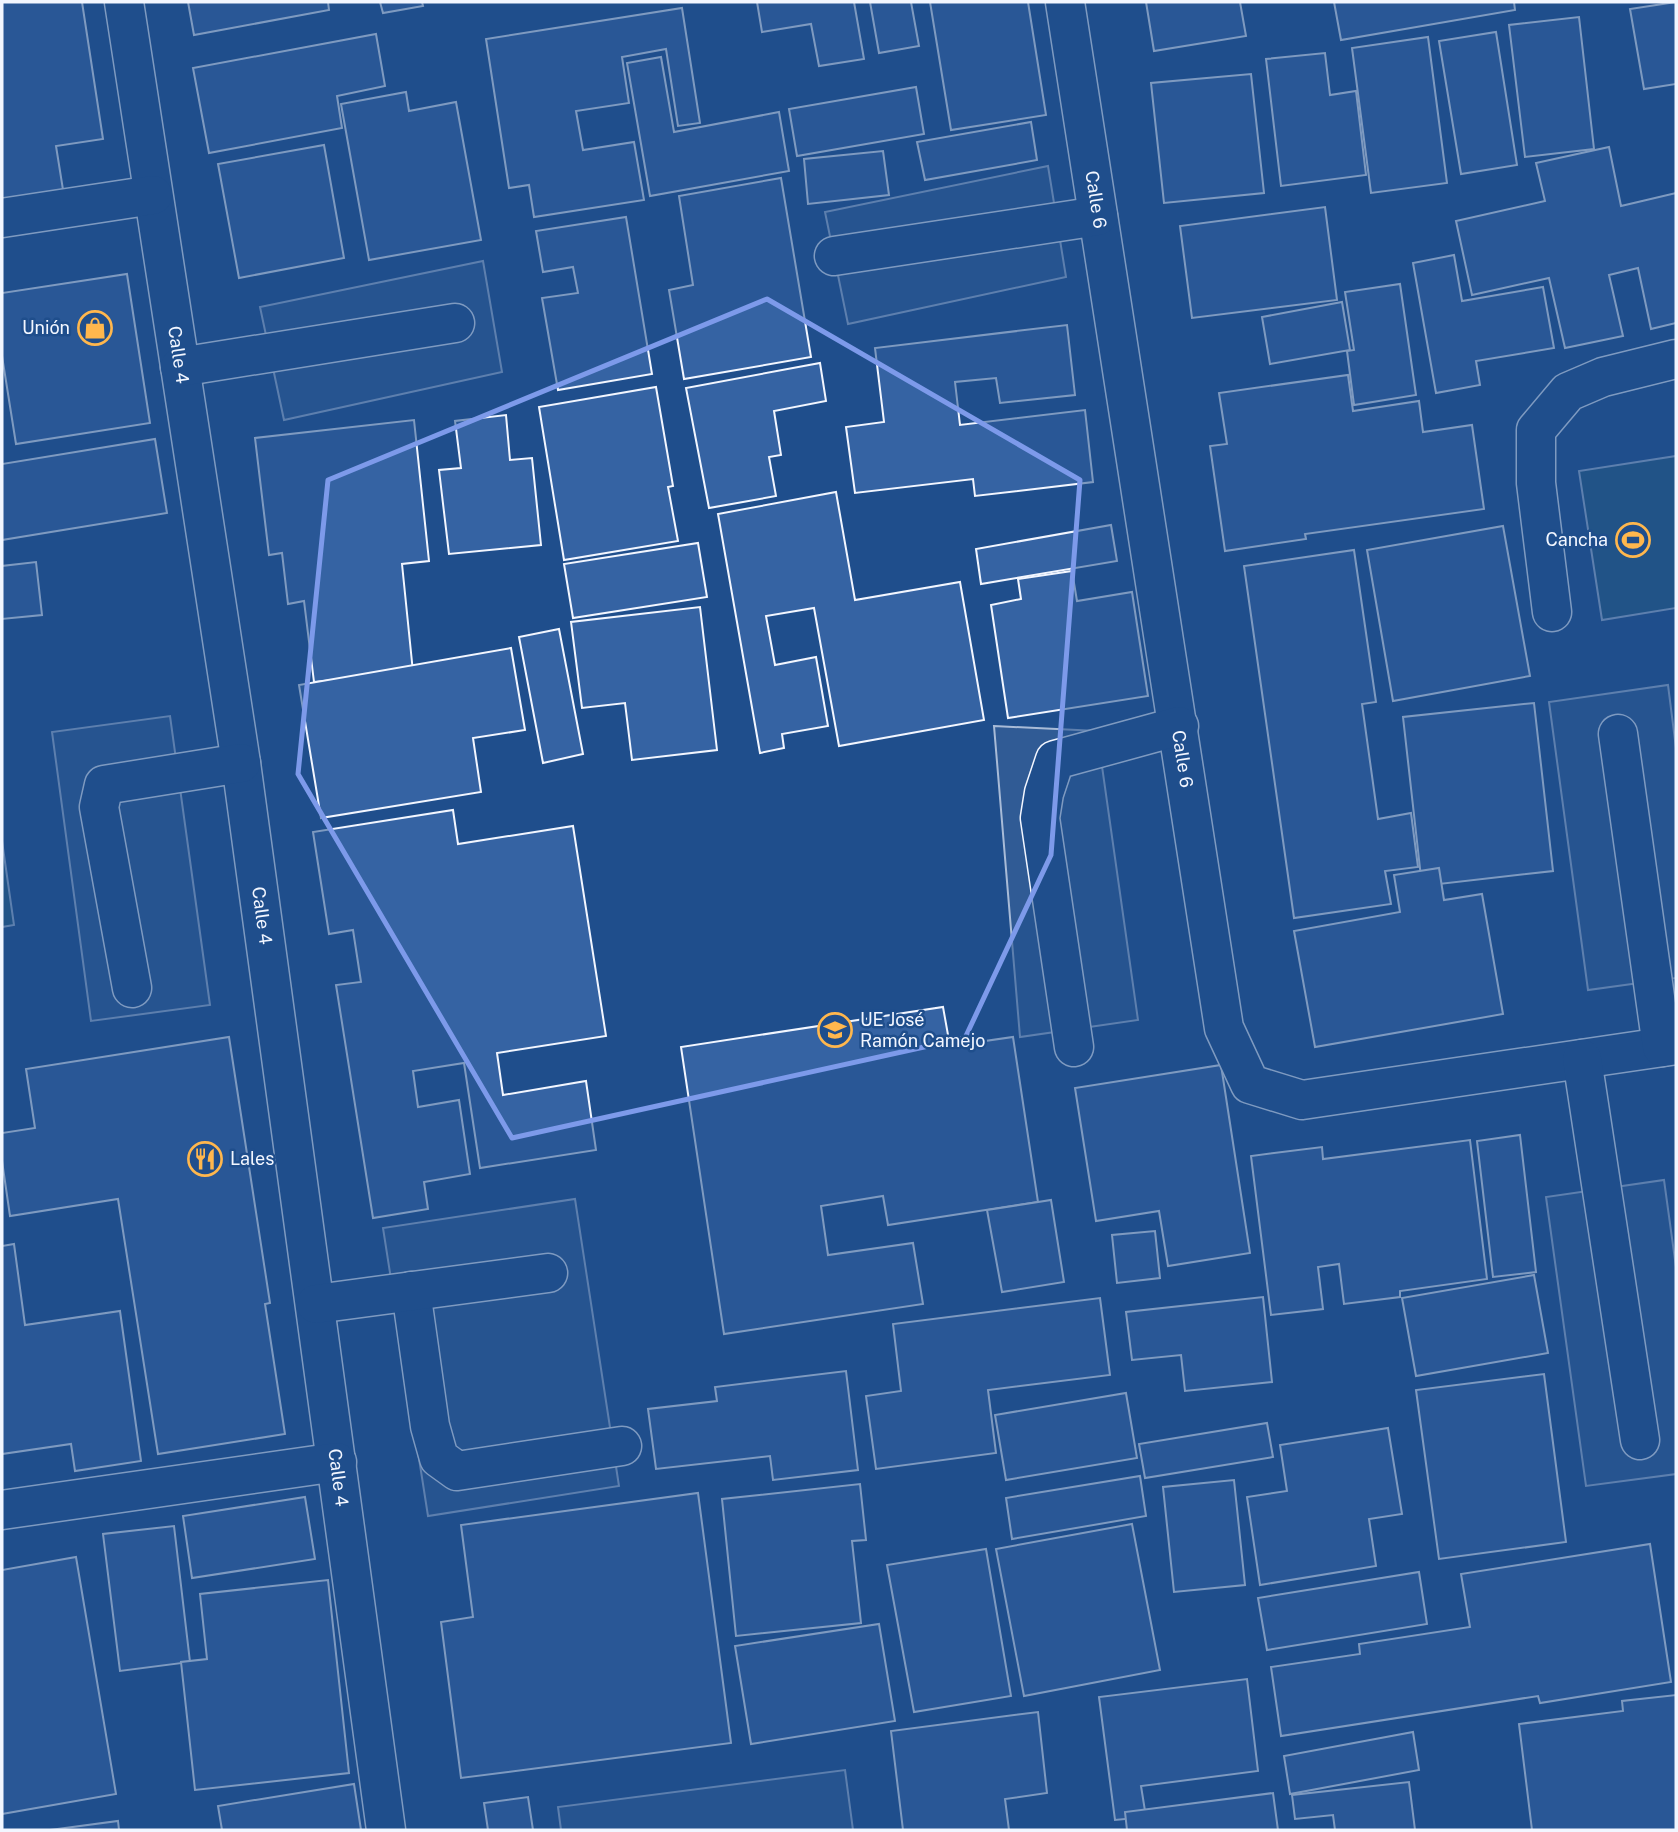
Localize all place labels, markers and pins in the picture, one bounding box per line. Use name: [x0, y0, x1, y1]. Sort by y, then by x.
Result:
shop icon: Unión: [76, 309, 114, 347]
place label: Unión: [22, 317, 70, 338]
sports icon: Cancha: [1614, 521, 1652, 559]
place label: Cancha: [1545, 529, 1608, 550]
place label: UE José Ramón Camejo: [860, 1009, 985, 1051]
school or university icon: UE José Ramón Camejo: [816, 1011, 854, 1049]
restaurant icon: Lales: [186, 1140, 224, 1178]
place label: Lales: [230, 1148, 274, 1169]

